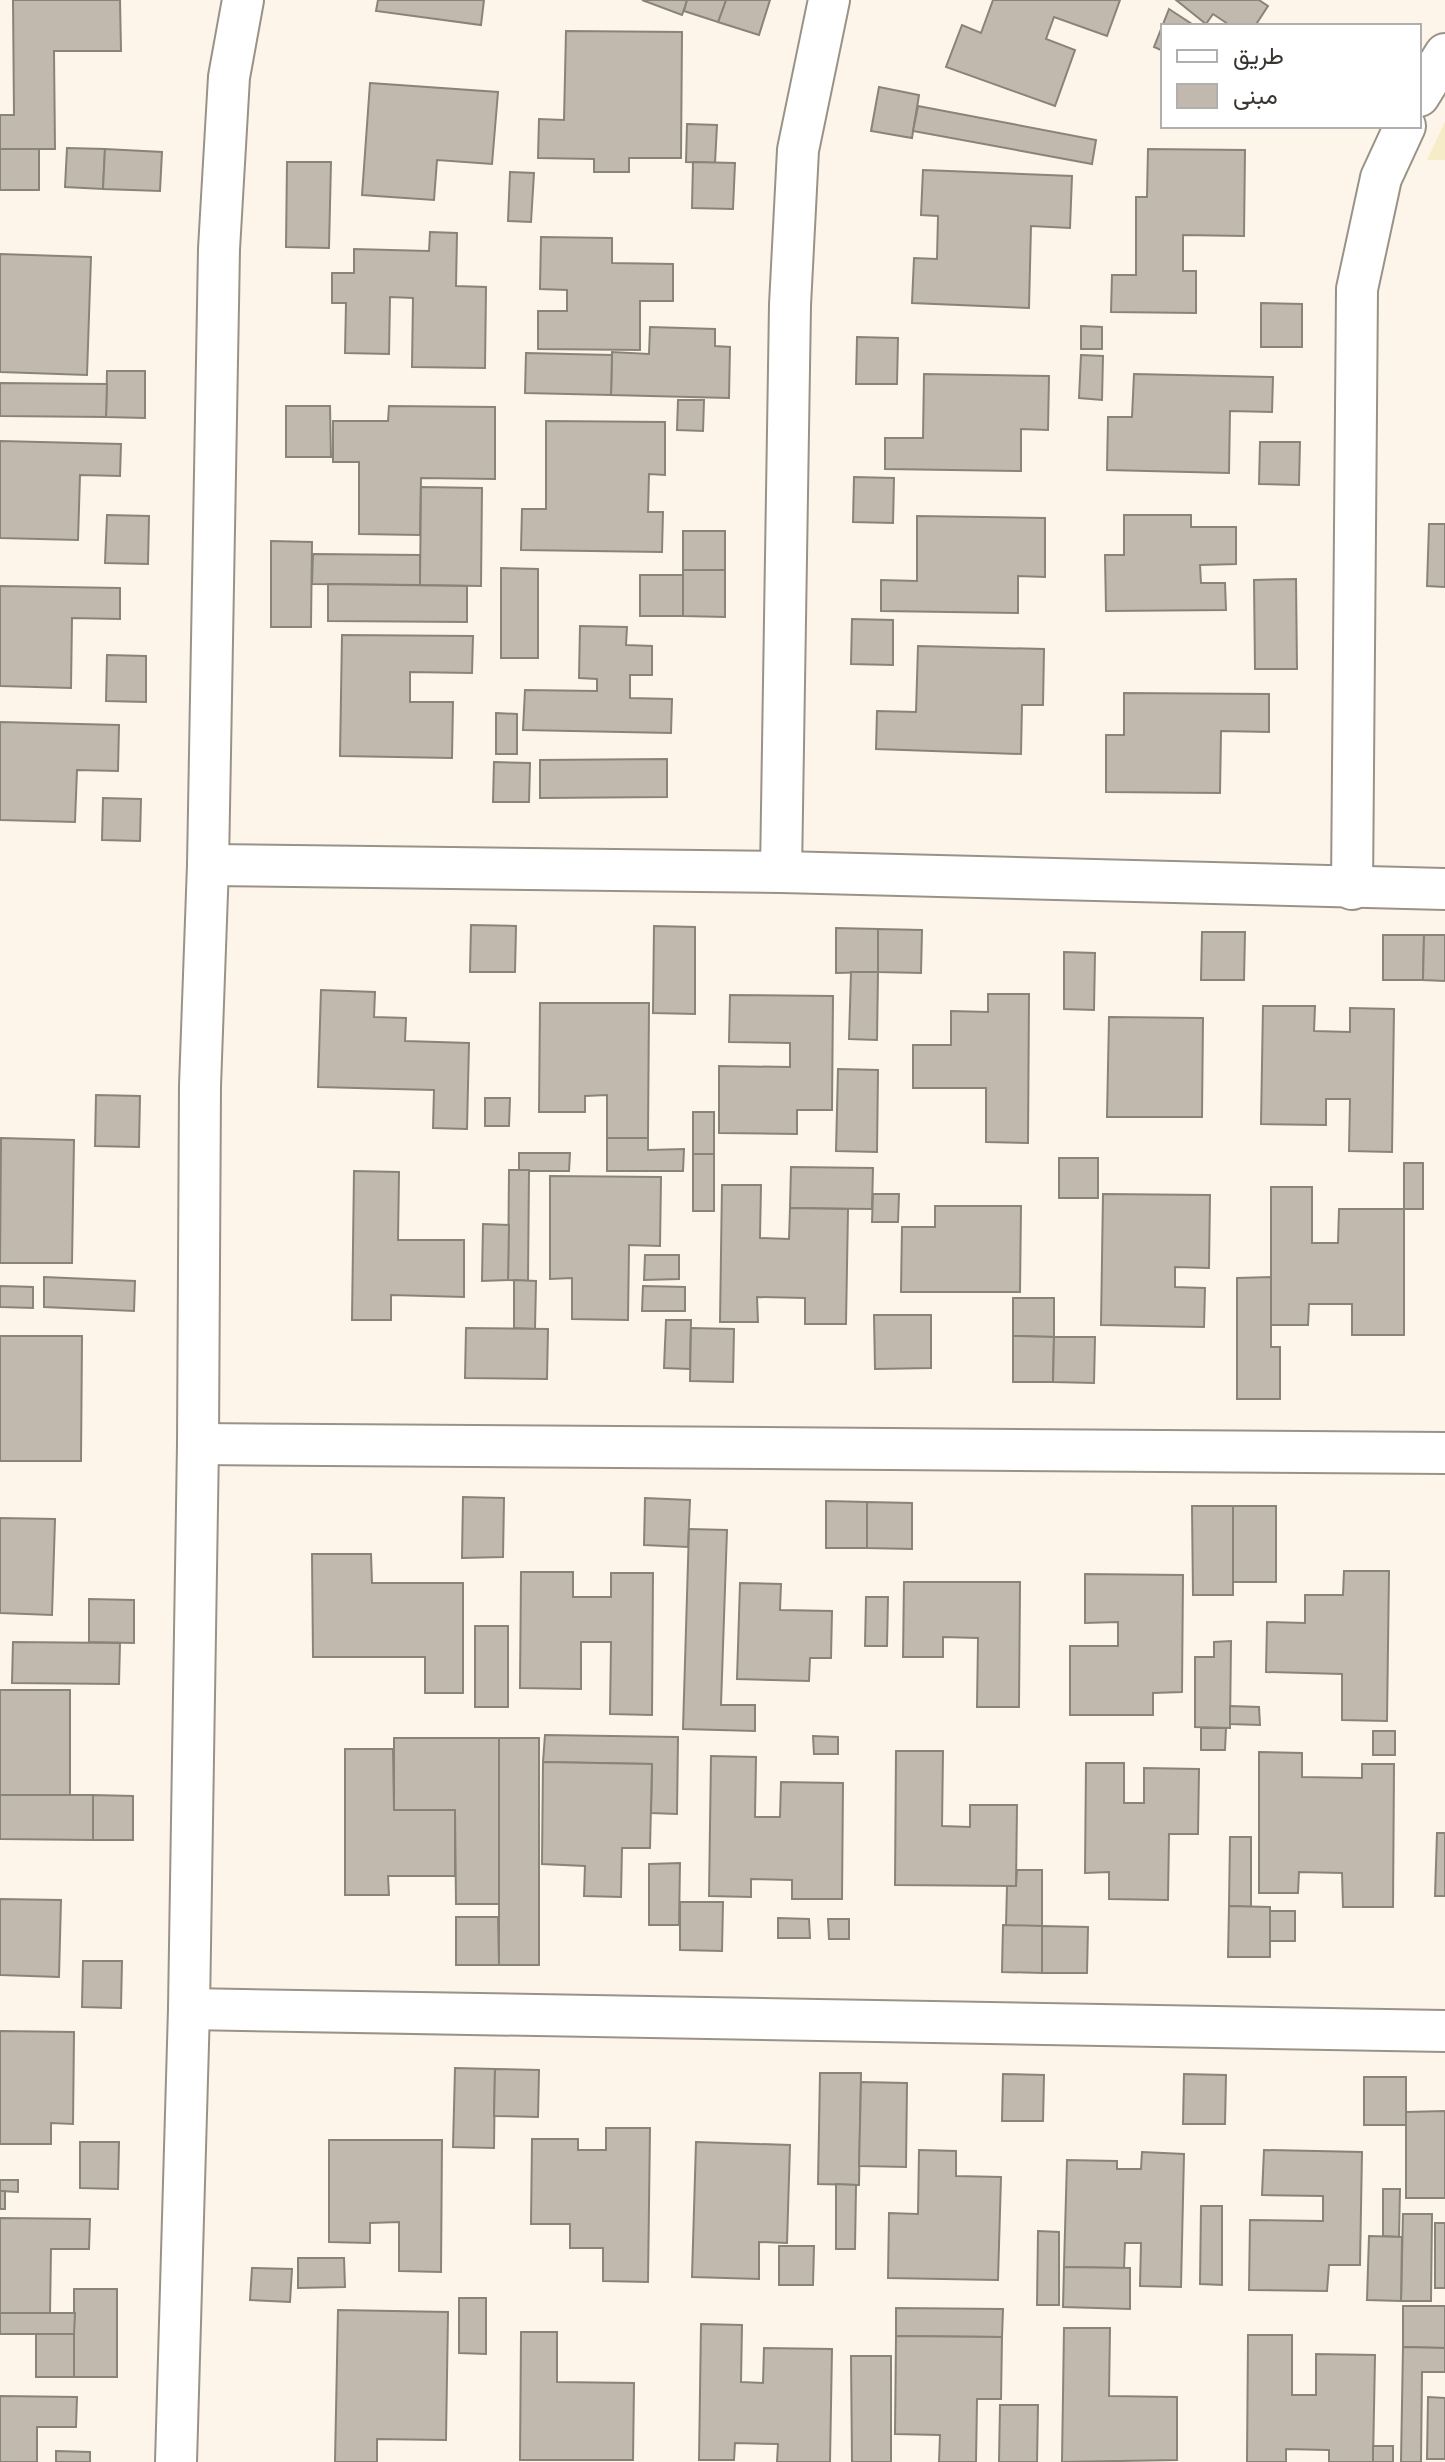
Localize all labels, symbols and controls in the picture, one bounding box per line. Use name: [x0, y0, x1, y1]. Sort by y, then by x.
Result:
legend: [1161, 24, 1421, 128]
text: طريق: [1233, 40, 1284, 71]
text: مبنى: [1233, 80, 1278, 110]

